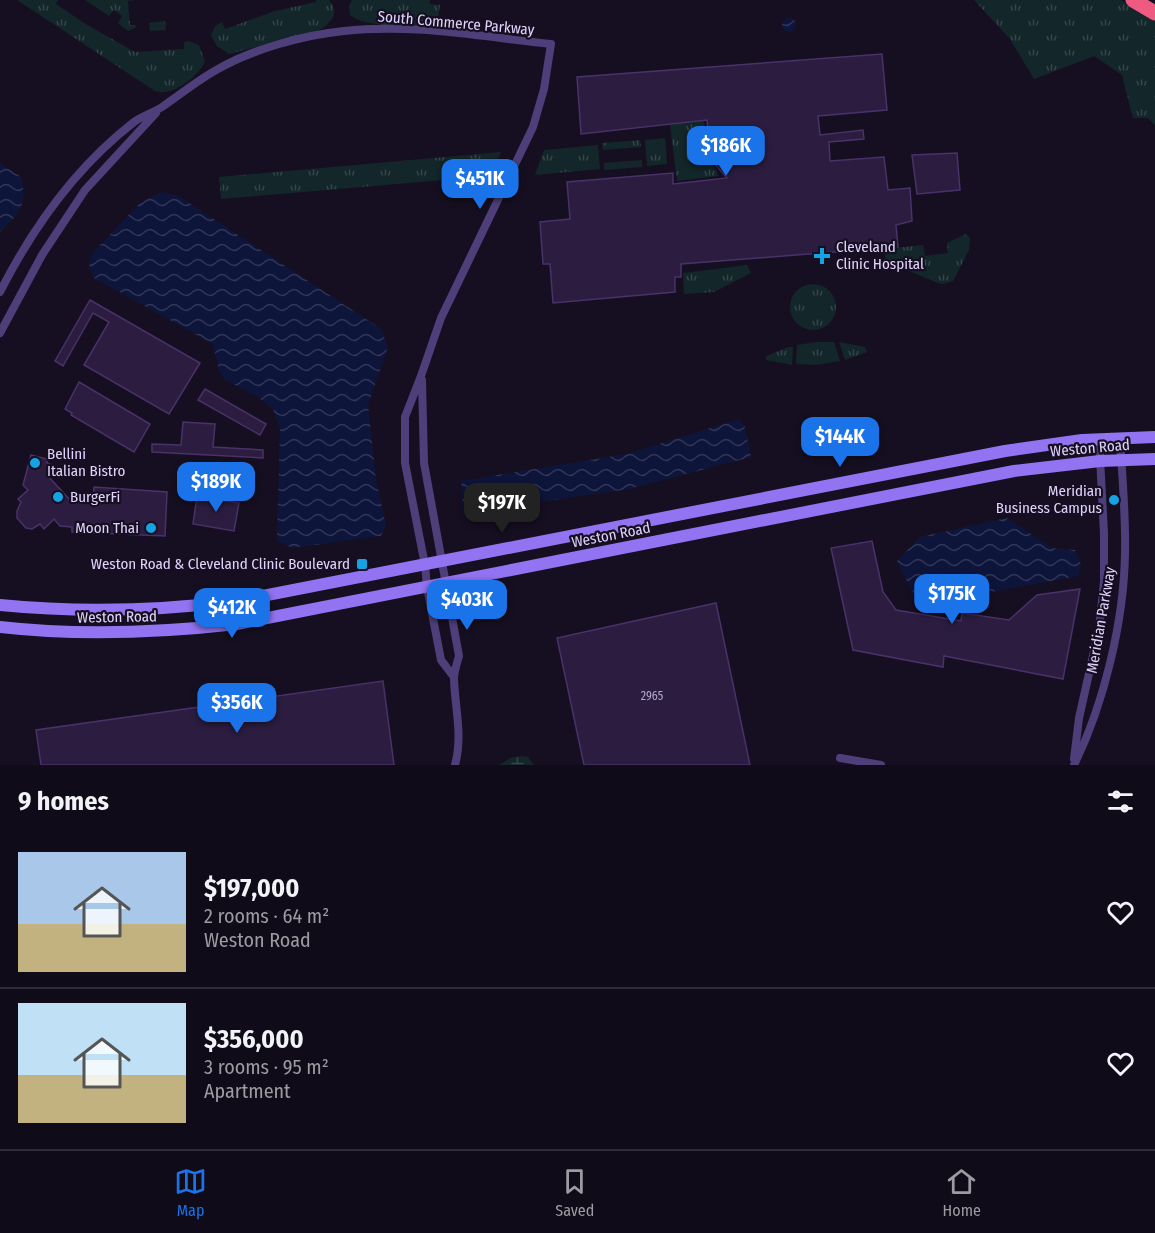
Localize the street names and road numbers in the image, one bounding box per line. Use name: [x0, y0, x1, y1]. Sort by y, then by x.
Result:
street label: South Commerce Parkway: [377, 7, 535, 39]
street label: Weston Road: [1049, 436, 1131, 460]
street label: Weston Road: [570, 519, 652, 551]
street label: Meridian Parkway: [1083, 565, 1119, 675]
street label: Weston Road: [77, 607, 157, 627]

